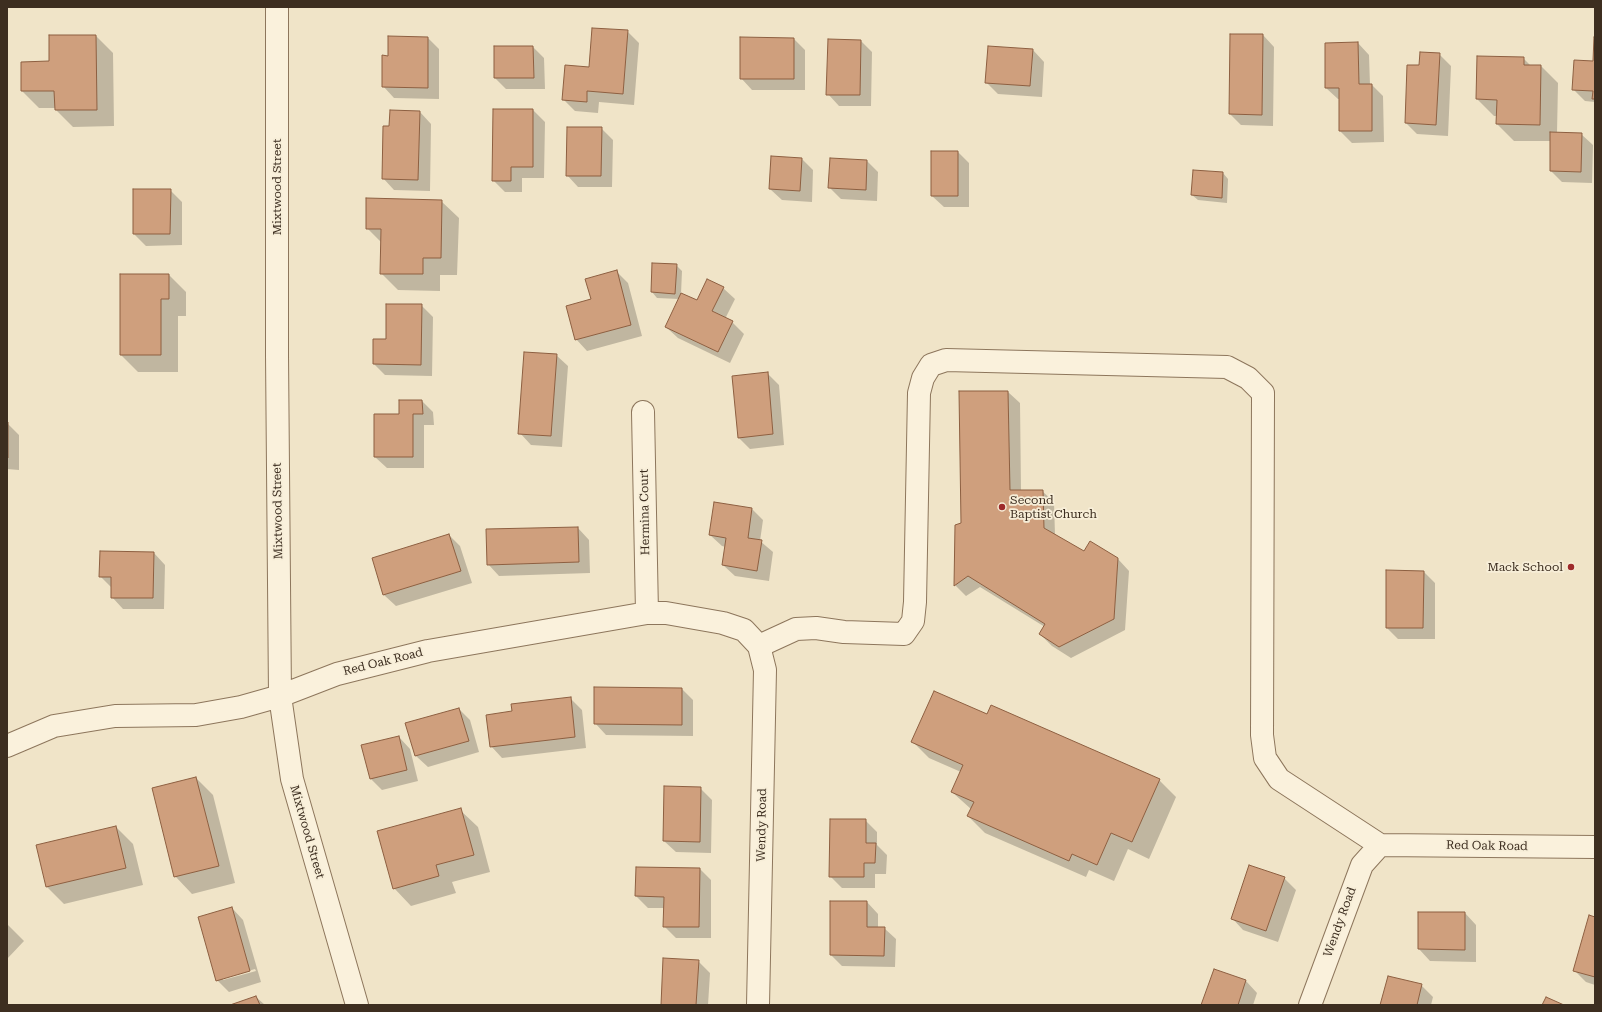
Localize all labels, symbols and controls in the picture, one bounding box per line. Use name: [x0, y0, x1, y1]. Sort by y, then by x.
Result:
street label: Mixtwood Street: [270, 139, 284, 235]
street label: Mixtwood Street: [270, 463, 286, 559]
street label: Hermina Court: [637, 469, 653, 555]
place label: Second Baptist Church: [1010, 493, 1097, 521]
marker: Second Baptist Church: [997, 502, 1007, 512]
place label: Mack School: [1487, 560, 1563, 574]
marker: Mack School: [1566, 562, 1576, 572]
street label: Red Oak Road: [342, 645, 424, 679]
street label: Mixtwood Street: [287, 784, 327, 880]
street label: Wendy Road: [754, 788, 770, 862]
street label: Red Oak Road: [1446, 838, 1528, 854]
street label: Wendy Road: [1321, 885, 1359, 959]

